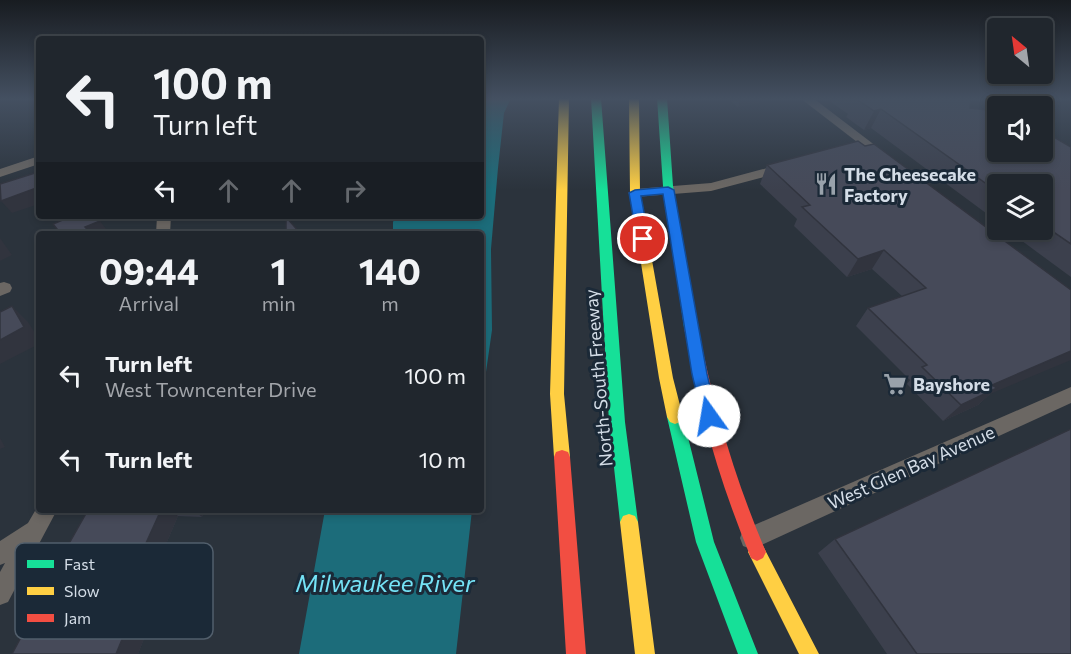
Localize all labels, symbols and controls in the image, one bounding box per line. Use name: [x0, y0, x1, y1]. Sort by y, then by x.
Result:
north arrow: [987, 18, 1053, 84]
map controls: [987, 18, 1053, 240]
text: 100 m: [153, 56, 273, 108]
icon: left: [54, 60, 132, 138]
button: sound: [987, 96, 1053, 162]
text: Turn left: [153, 108, 257, 141]
place label: The Cheesecake Factory: [844, 163, 976, 206]
restaurant icon: The Cheesecake Factory: [813, 171, 839, 197]
icon: left: [149, 174, 182, 207]
icon: ahead: [212, 174, 245, 207]
icon: ahead: [275, 174, 308, 207]
icon: right: [338, 174, 371, 207]
button: layers: [987, 174, 1053, 240]
pin: [617, 213, 668, 264]
icon: arrive: [626, 222, 659, 255]
text: 09:44: [99, 248, 199, 292]
text: 1: [271, 248, 287, 292]
text: 140: [359, 248, 421, 292]
street label: North-South Freeway: [579, 288, 617, 468]
text: Arrival: [119, 291, 179, 315]
text: min: [262, 291, 296, 315]
text: m: [381, 291, 399, 315]
text: Turn left: [105, 350, 192, 377]
icon: left: [54, 359, 87, 392]
text: 100 m: [404, 362, 466, 389]
supermarket icon: Bayshore: [882, 371, 908, 397]
place label: Bayshore: [913, 373, 990, 395]
text: West Towncenter Drive: [105, 377, 317, 401]
position arrow: [677, 384, 741, 448]
street label: West Glen Bay Avenue: [824, 420, 998, 514]
icon: left: [54, 443, 87, 476]
text: Turn left: [105, 446, 192, 473]
text: 10 m: [419, 446, 466, 473]
legend: [15, 543, 213, 639]
text: Fast: [64, 554, 95, 573]
water label: Milwaukee River: [295, 568, 476, 597]
text: Slow: [64, 581, 100, 600]
text: Jam: [64, 608, 91, 627]

